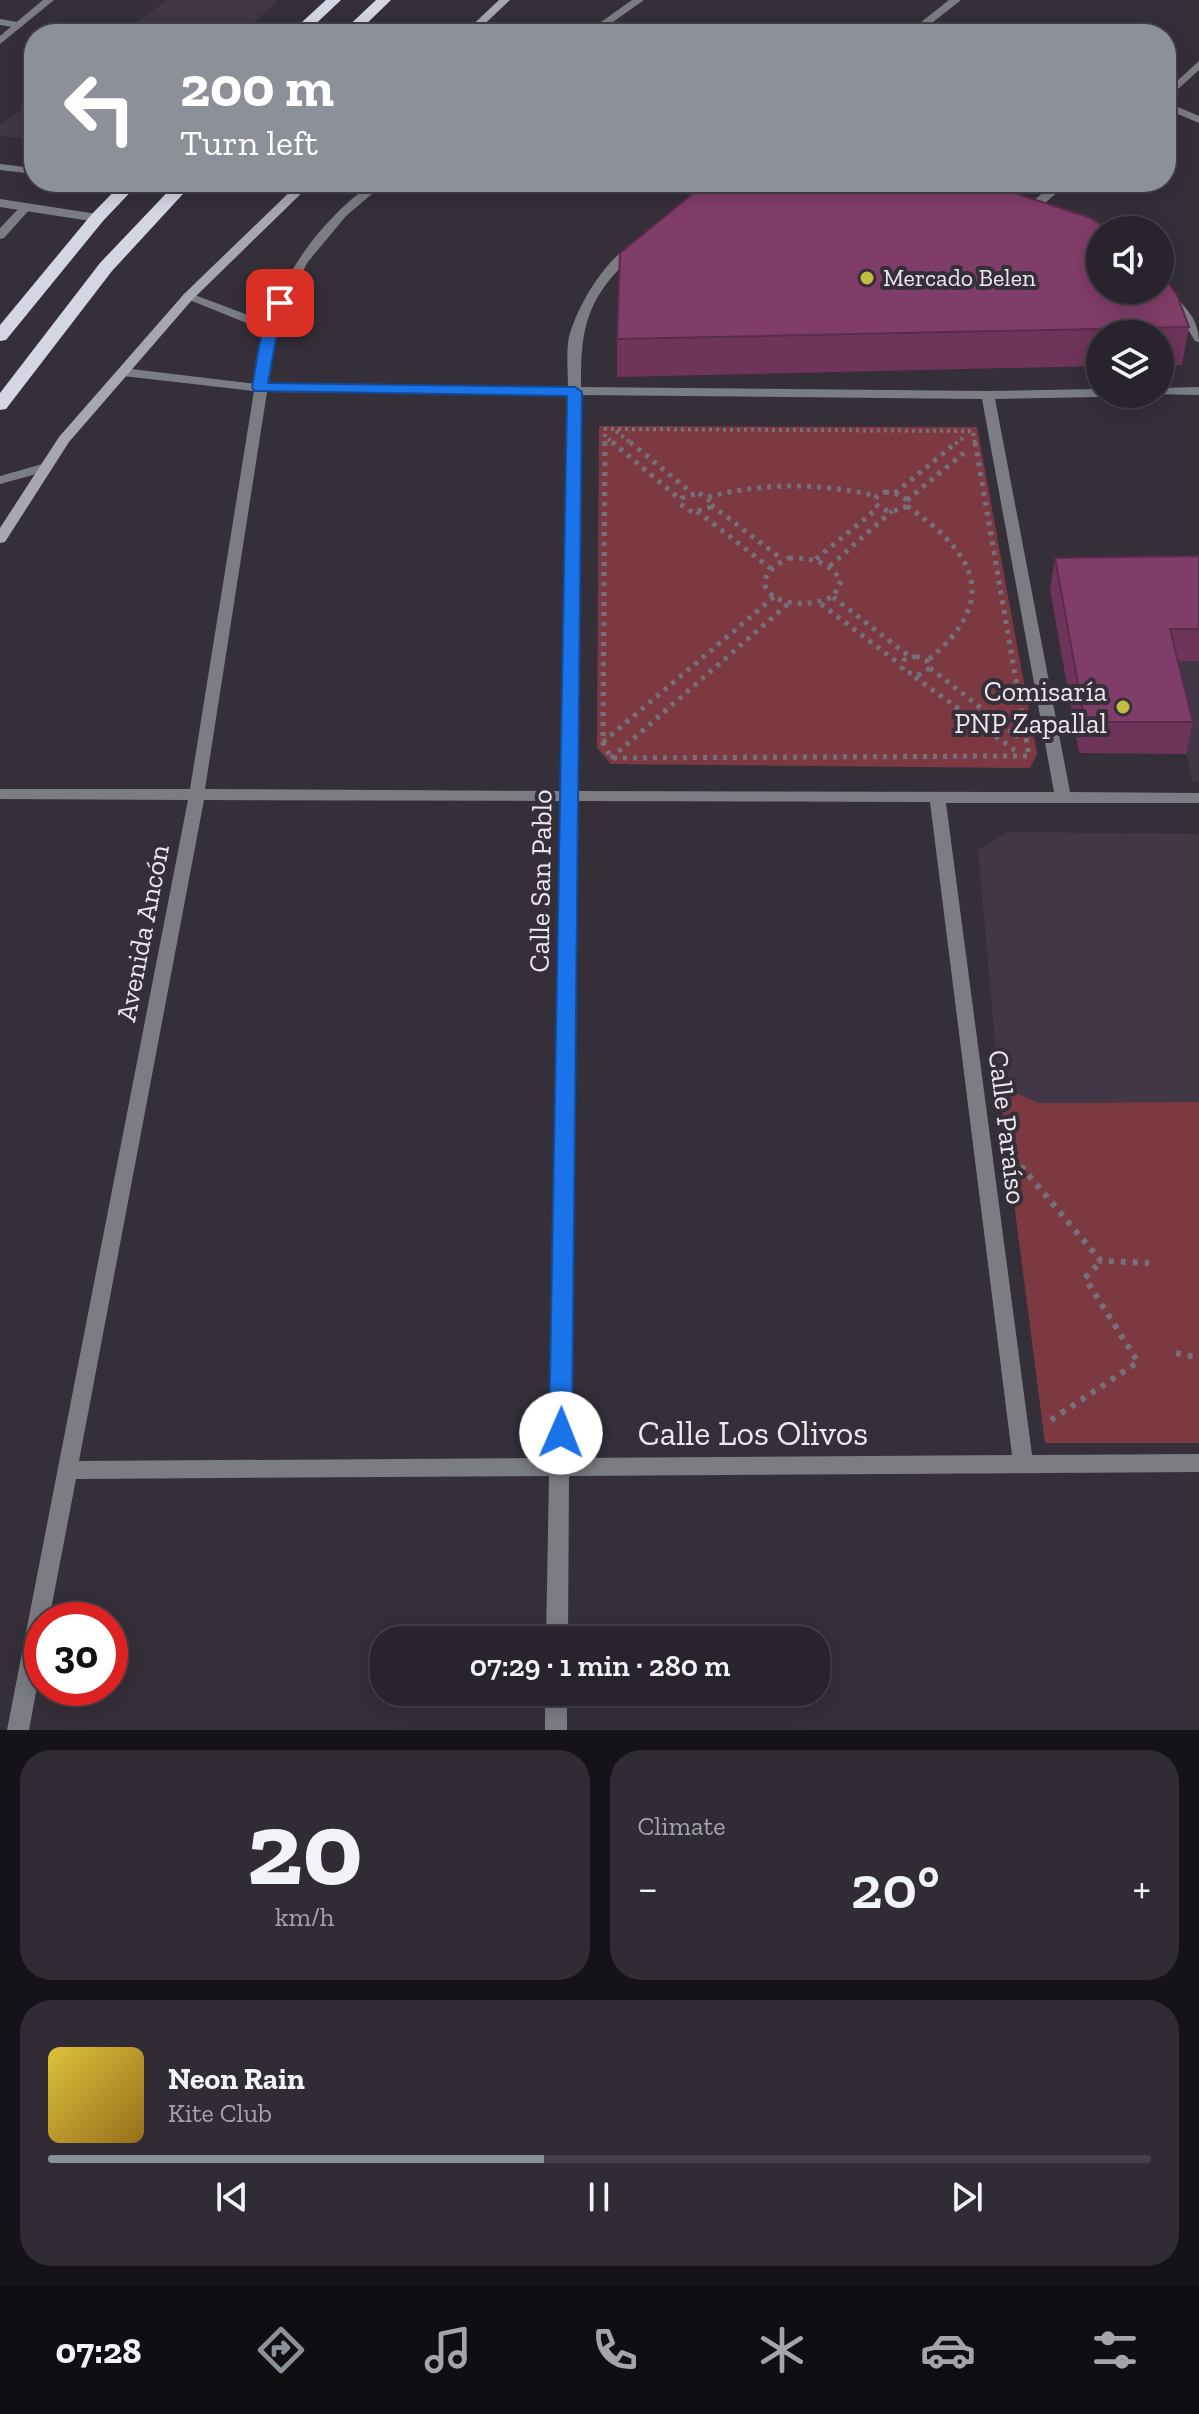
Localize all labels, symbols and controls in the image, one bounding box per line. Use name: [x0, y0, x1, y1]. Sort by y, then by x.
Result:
text: 200 m: [180, 53, 334, 120]
icon: left: [48, 56, 152, 160]
text: Turn left: [180, 121, 318, 164]
map controls: [1086, 216, 1174, 408]
button: sound: [1086, 216, 1174, 304]
place label: Mercado Belen: [883, 263, 1036, 292]
pin: [246, 269, 314, 337]
marker: Mercado Belen: [858, 269, 876, 287]
icon: arrive: [258, 281, 302, 325]
button: layers: [1086, 320, 1174, 408]
place label: Comisaría PNP Zapallal: [954, 675, 1107, 740]
marker: Comisaría PNP Zapallal: [1114, 698, 1132, 716]
street label: Calle San Pablo: [522, 789, 559, 973]
street label: Avenida Ancón: [109, 842, 176, 1024]
street label: Calle Paraíso: [982, 1048, 1033, 1206]
position arrow: [519, 1391, 603, 1475]
street label: Calle Los Olivos: [638, 1413, 868, 1454]
speed limit sign: 30: [24, 1602, 128, 1706]
text: 07:29 · 1 min · 280 m: [470, 1648, 730, 1684]
text: 20: [247, 1786, 363, 1911]
text: Climate: [638, 1810, 725, 1842]
text: 20°: [851, 1851, 940, 1923]
text: −: [638, 1861, 658, 1914]
text: +: [1132, 1861, 1151, 1914]
text: km/h: [275, 1901, 334, 1933]
text: Neon Rain: [168, 2061, 305, 2097]
text: Kite Club: [168, 2097, 272, 2129]
icon: previous: [210, 2175, 254, 2219]
icon: pause: [577, 2175, 621, 2219]
icon: next: [945, 2175, 989, 2219]
icon: directions: [253, 2322, 309, 2378]
icon: music: [420, 2322, 476, 2378]
icon: phone: [587, 2322, 643, 2378]
icon: climate: [754, 2322, 810, 2378]
icon: car: [920, 2322, 976, 2378]
icon: filters: [1087, 2322, 1143, 2378]
text: 07:28: [55, 2329, 142, 2372]

